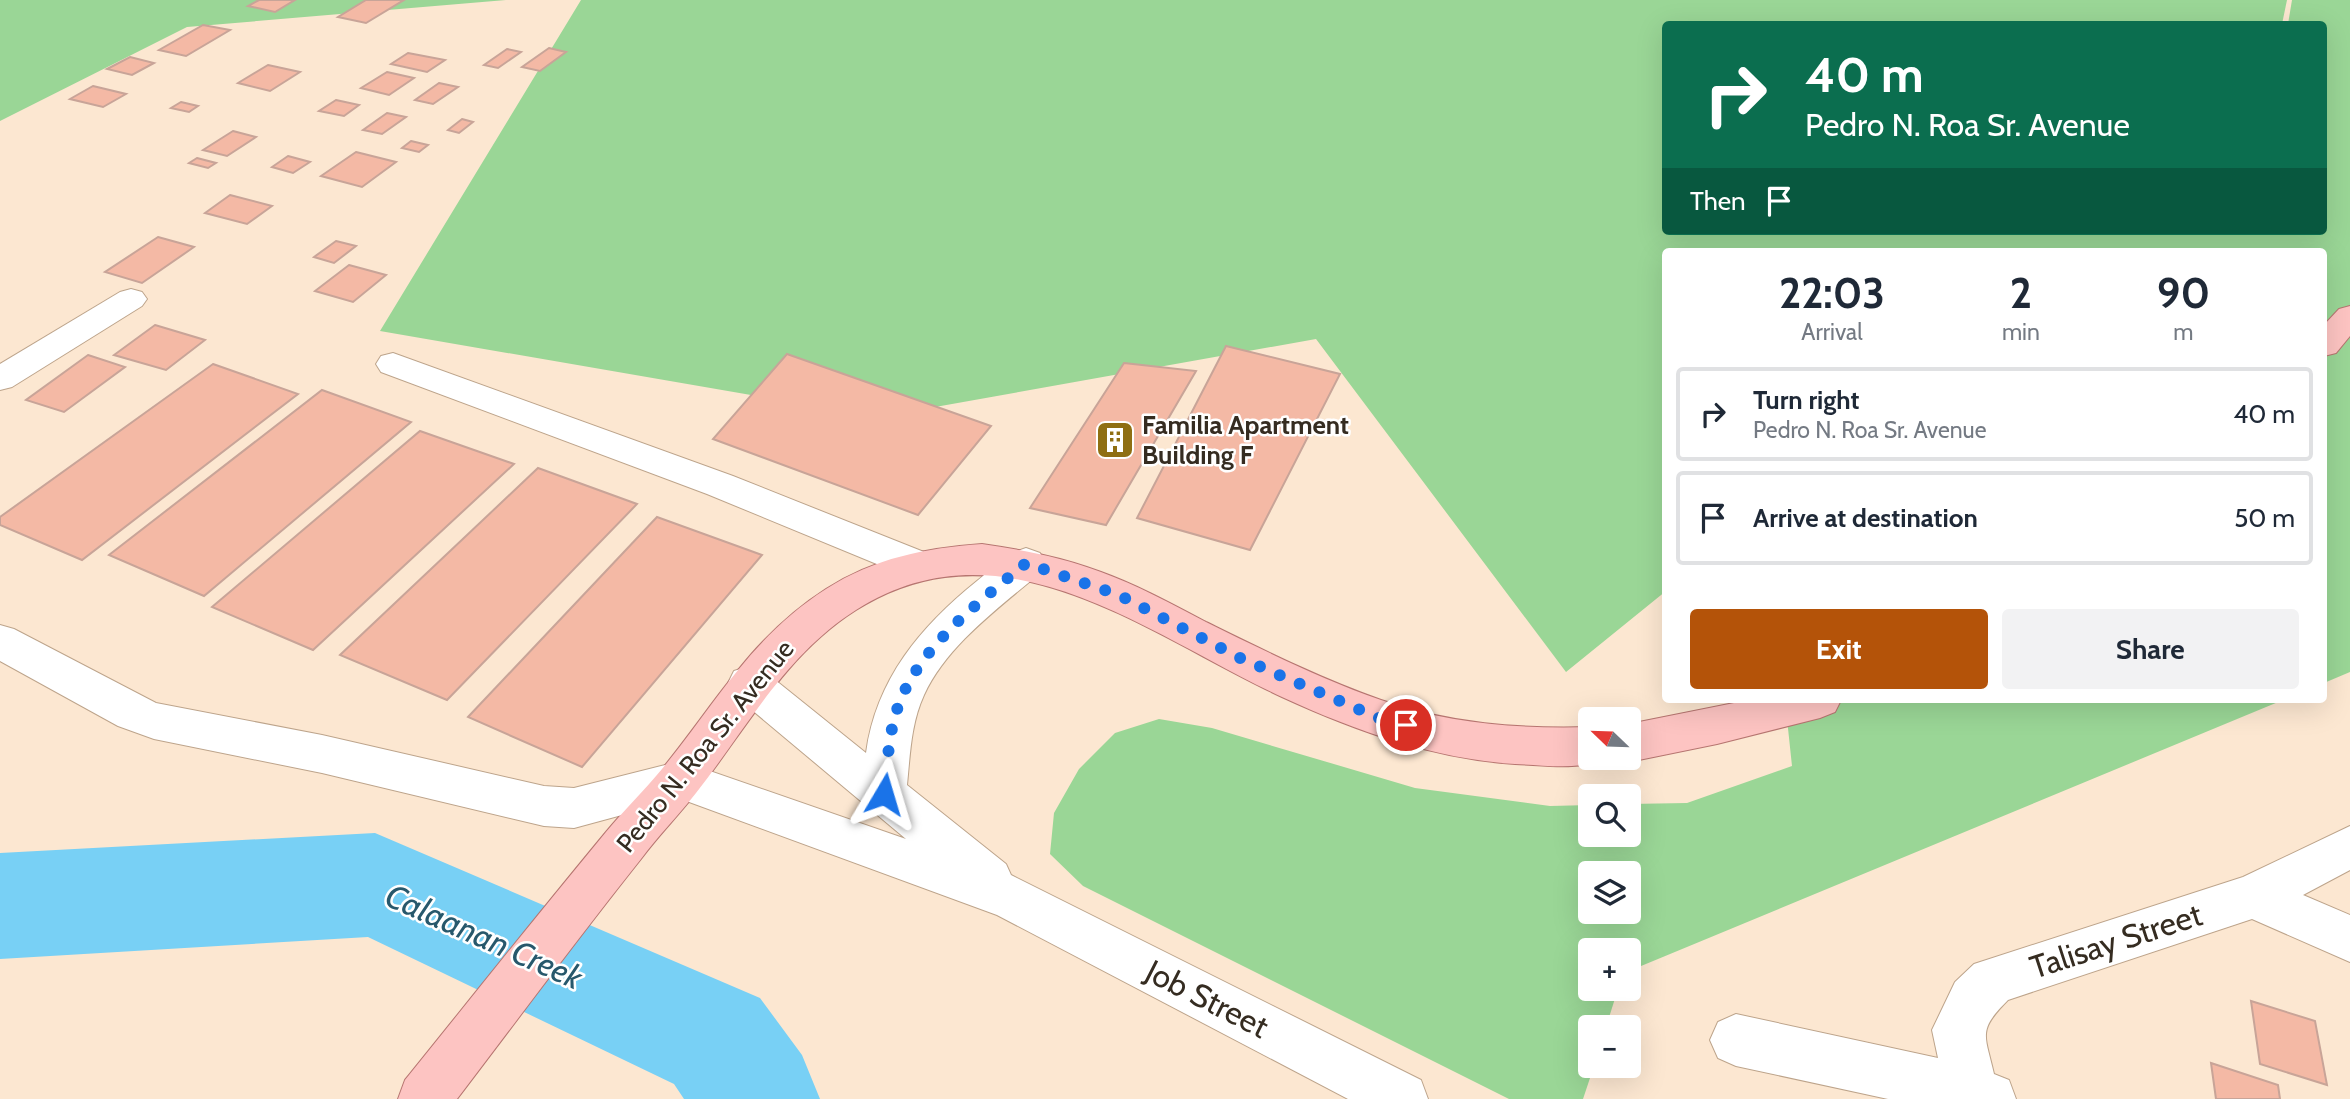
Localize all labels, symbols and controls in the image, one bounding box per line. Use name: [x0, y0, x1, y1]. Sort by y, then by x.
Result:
text: 40 m: [1805, 45, 1924, 104]
icon: right: [1690, 49, 1781, 140]
text: Pedro N. Roa Sr. Avenue: [1805, 105, 2130, 144]
icon: arrive: [1760, 182, 1798, 220]
text: Then: [1690, 185, 1746, 217]
text: 22:03: [1779, 267, 1885, 319]
text: 2: [2010, 267, 2032, 319]
text: 90: [2157, 267, 2210, 319]
text: Arrival: [1801, 318, 1863, 346]
text: min: [2002, 318, 2040, 346]
text: m: [2173, 318, 2194, 346]
text: Turn right: [1753, 384, 1859, 416]
icon: right: [1694, 395, 1732, 433]
text: 40 m: [2233, 398, 2295, 430]
place label: Familia Apartment Building F: [1142, 409, 1349, 471]
text: Pedro N. Roa Sr. Avenue: [1753, 416, 1986, 444]
building icon: Familia Apartment Building F: [1094, 419, 1136, 461]
icon: arrive: [1694, 499, 1732, 537]
text: Arrive at destination: [1753, 502, 1978, 534]
text: 50 m: [2234, 502, 2295, 534]
button: Exit: [1690, 609, 1988, 689]
button: Share: [2002, 609, 2299, 689]
street label: Pedro N. Roa Sr. Avenue: [610, 633, 800, 859]
pin: [1376, 695, 1436, 755]
icon: arrive: [1387, 706, 1425, 744]
north arrow: [1578, 707, 1642, 770]
map controls: [1578, 707, 1641, 1078]
position arrow: [847, 757, 921, 831]
button: search: [1578, 784, 1641, 847]
button: layers: [1578, 861, 1641, 924]
water label: Calaanan Creek: [379, 875, 589, 998]
street label: Talisay Street: [2025, 894, 2207, 987]
button: +: [1578, 938, 1641, 1001]
street label: Job Street: [1138, 951, 1275, 1046]
button: −: [1578, 1015, 1641, 1078]

